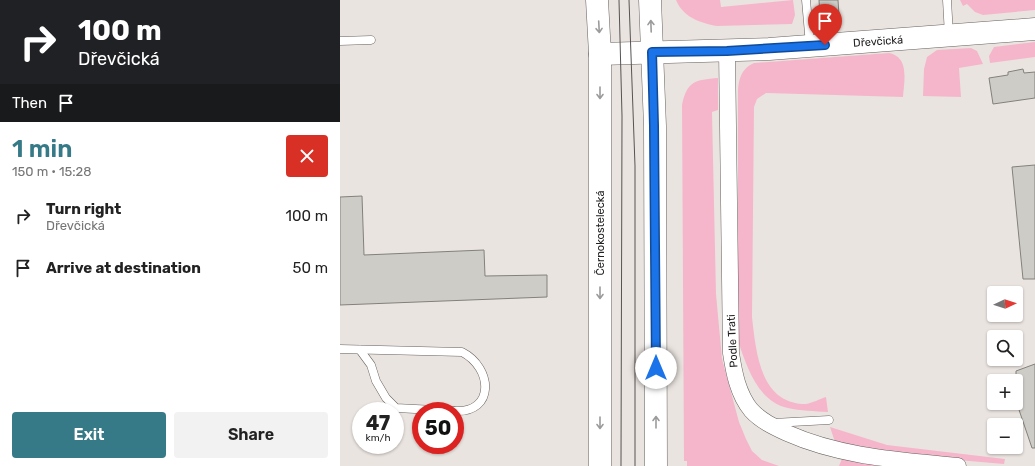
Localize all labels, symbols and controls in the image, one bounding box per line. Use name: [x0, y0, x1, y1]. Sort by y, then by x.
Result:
pin: [808, 4, 842, 45]
icon: arrive: [814, 10, 836, 32]
text: 100 m: [78, 14, 162, 47]
icon: right: [12, 16, 64, 68]
one-way arrow: [595, 20, 602, 33]
one-way arrow: [647, 20, 655, 33]
street label: Dřevčická: [853, 33, 903, 50]
text: Dřevčická: [78, 48, 160, 70]
one-way arrow: [596, 86, 604, 99]
icon: arrive: [55, 92, 77, 114]
text: Then: [12, 94, 47, 112]
text: 1 min: [12, 135, 72, 163]
button: close: [286, 135, 328, 177]
text: 150 m · 15:28: [12, 164, 91, 179]
street label: Černokostelecká: [594, 191, 607, 275]
text: Turn right: [46, 200, 121, 218]
icon: right: [12, 205, 34, 227]
text: 100 m: [286, 207, 328, 225]
text: Dřevčická: [46, 218, 105, 233]
icon: arrive: [12, 257, 34, 279]
text: Arrive at destination: [46, 259, 201, 277]
text: 50 m: [293, 259, 328, 277]
one-way arrow: [596, 286, 604, 299]
north arrow: [987, 286, 1023, 322]
map controls: [987, 286, 1023, 454]
street label: Podle Trati: [725, 314, 740, 368]
button: search: [987, 330, 1023, 366]
position arrow: [635, 347, 677, 389]
button: +: [987, 374, 1023, 410]
speed limit sign: 50: [412, 402, 464, 454]
text: 47: [366, 411, 390, 435]
button: Exit: [12, 412, 166, 458]
button: Share: [174, 412, 328, 458]
one-way arrow: [596, 416, 604, 429]
one-way arrow: [652, 416, 660, 429]
button: −: [987, 418, 1023, 454]
text: km/h: [366, 432, 390, 444]

